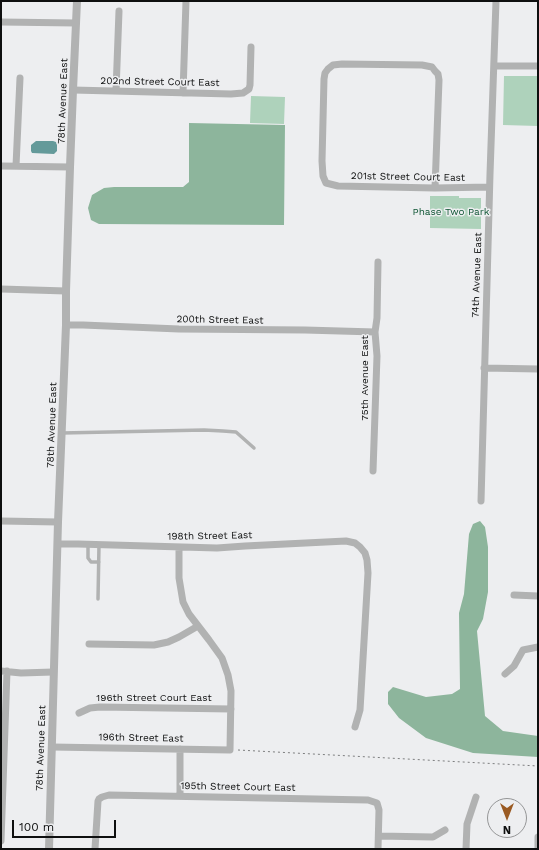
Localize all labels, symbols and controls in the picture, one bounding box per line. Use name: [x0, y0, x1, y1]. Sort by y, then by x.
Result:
street label: 78th Avenue East: [56, 58, 70, 144]
street label: 202nd Street Court East: [100, 75, 220, 89]
street label: 201st Street Court East: [351, 170, 465, 184]
park label: Phase Two Park: [413, 206, 489, 218]
street label: 74th Avenue East: [470, 232, 484, 318]
street label: 200th Street East: [176, 313, 264, 327]
street label: 75th Avenue East: [359, 335, 371, 421]
street label: 78th Avenue East: [45, 382, 59, 468]
street label: 198th Street East: [167, 529, 253, 543]
street label: 196th Street Court East: [96, 692, 212, 704]
street label: 78th Avenue East: [34, 705, 48, 791]
street label: 196th Street East: [98, 731, 184, 745]
street label: 195th Street Court East: [180, 780, 296, 794]
north arrow: [487, 798, 527, 838]
scale bar: [14, 812, 118, 838]
text: 100 m: [19, 820, 54, 834]
text: N: [503, 823, 511, 836]

